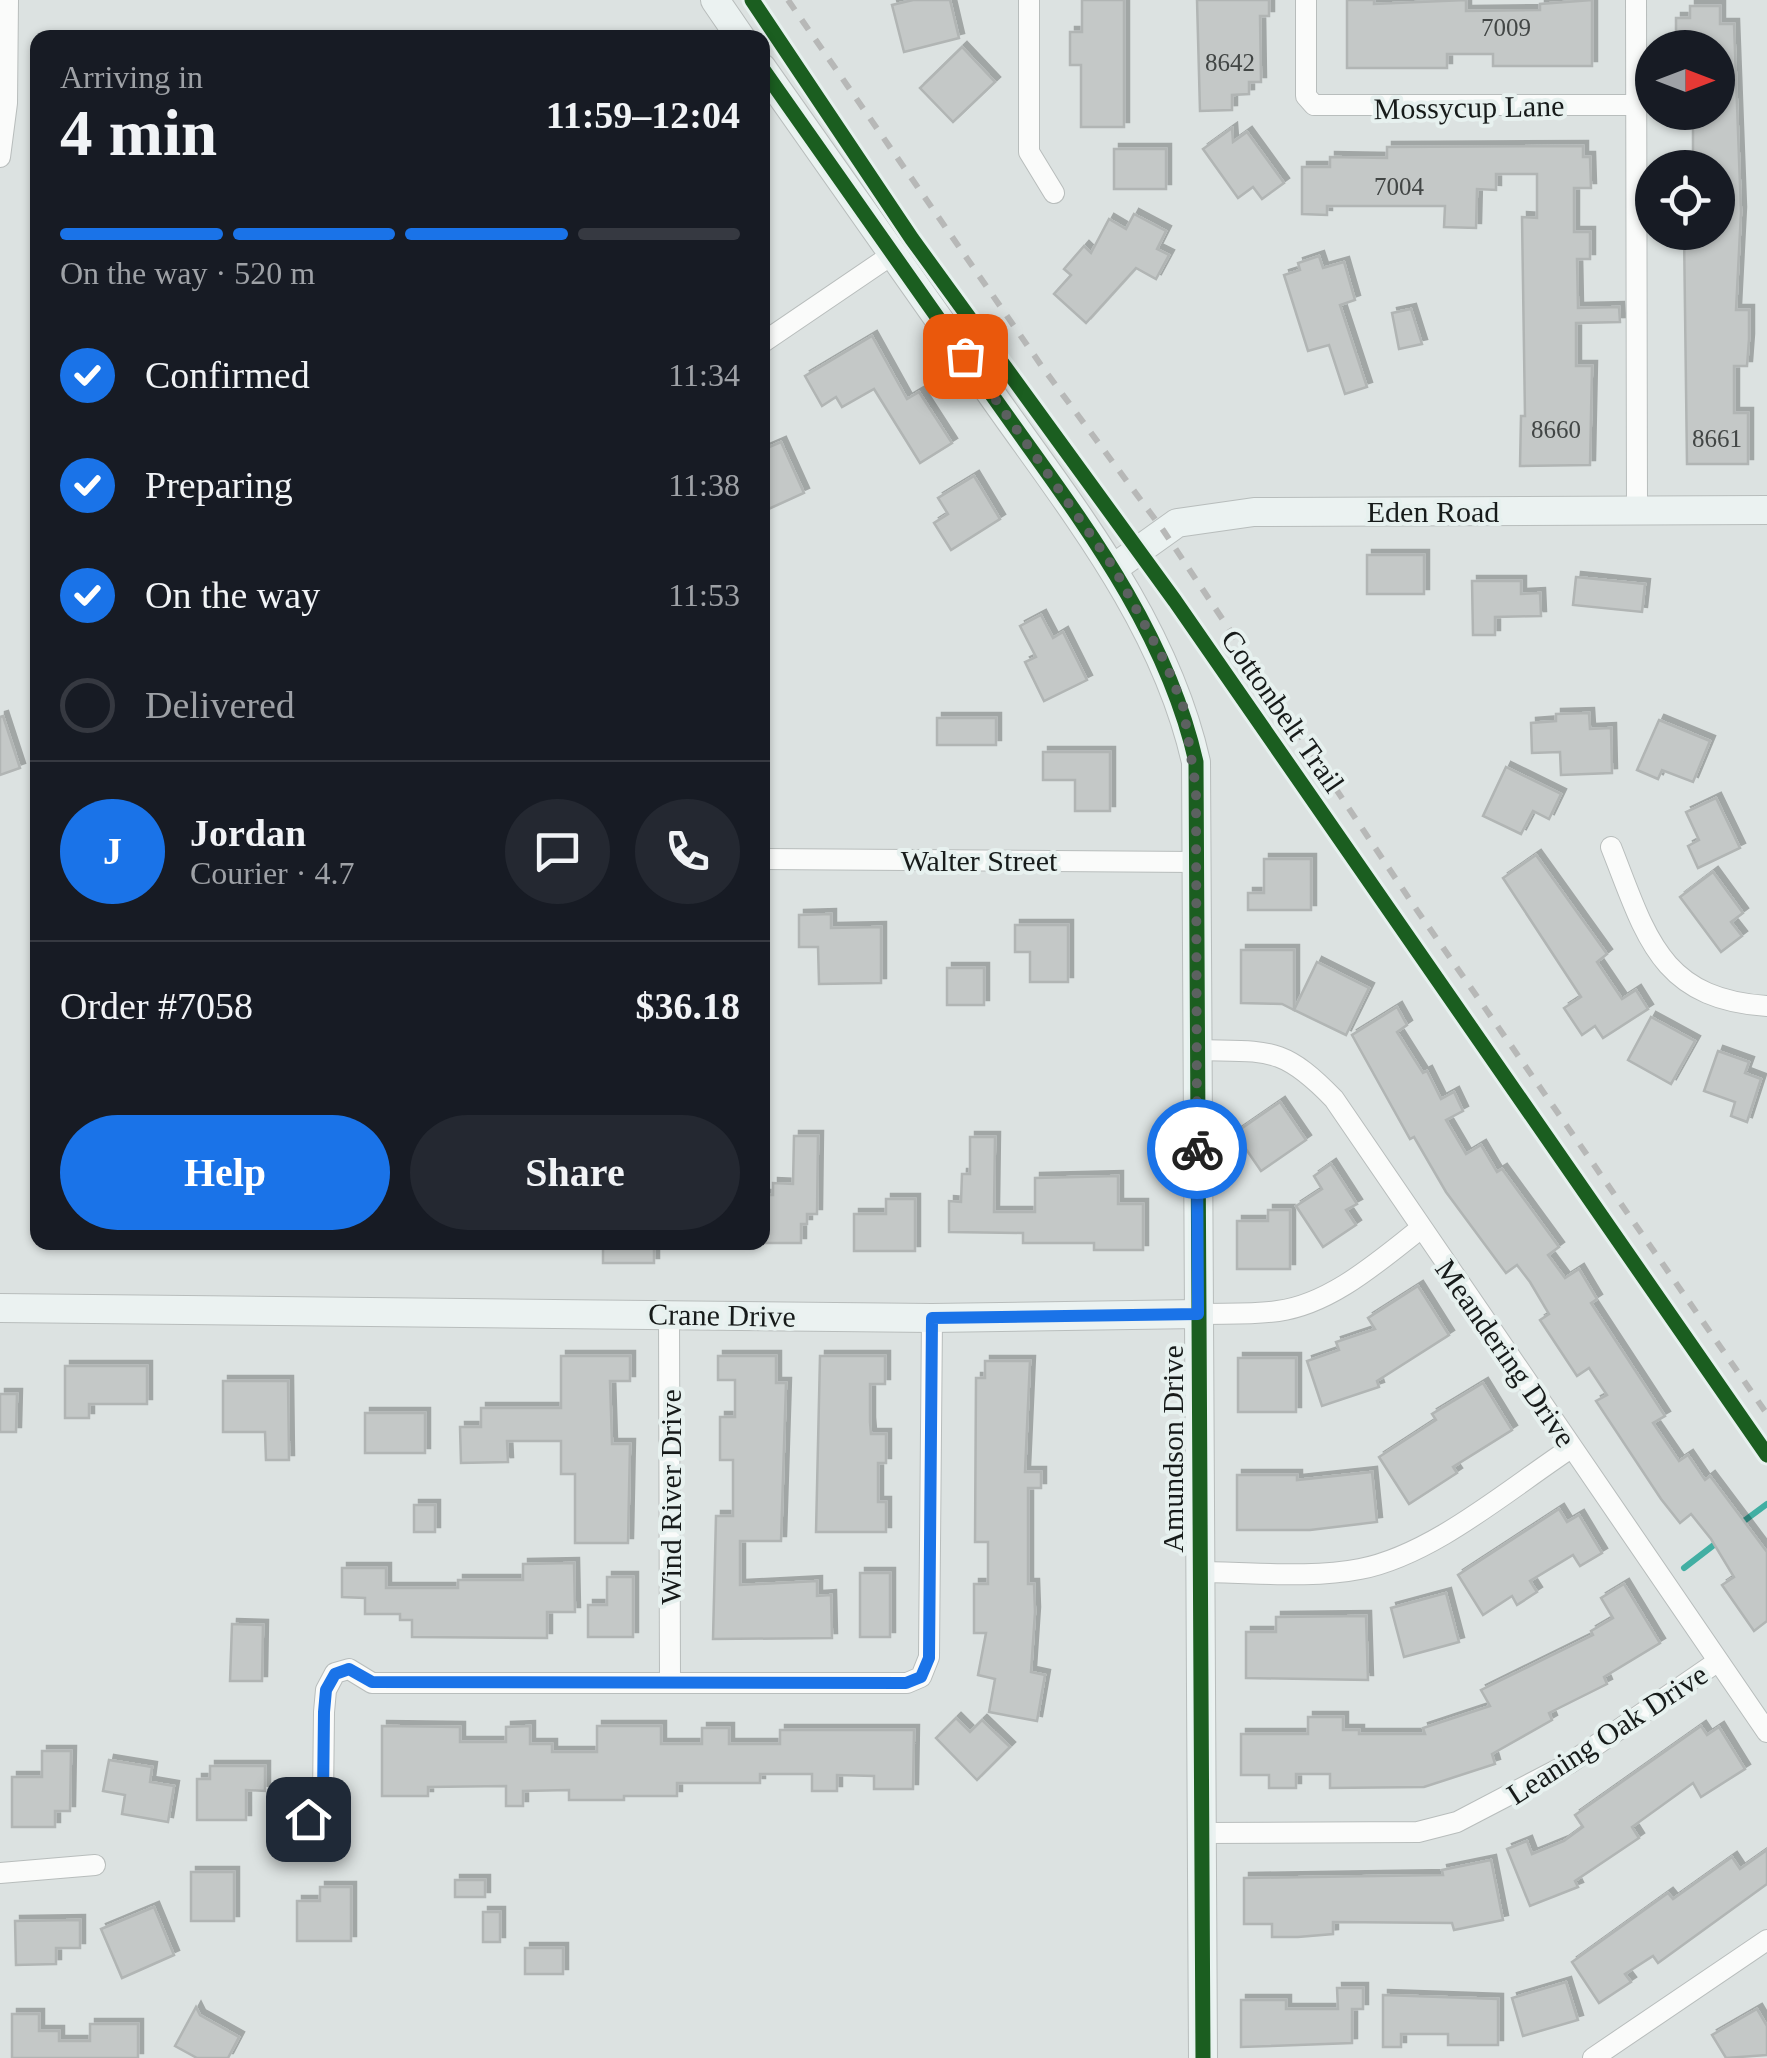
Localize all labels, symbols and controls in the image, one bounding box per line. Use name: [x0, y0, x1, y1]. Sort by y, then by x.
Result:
house number: 7009: [1481, 14, 1531, 41]
north arrow: [1635, 30, 1735, 130]
map controls: [1635, 30, 1735, 250]
house number: 8642: [1205, 49, 1255, 76]
text: Arriving in: [60, 59, 203, 95]
street label: Mossycup Lane: [1373, 89, 1565, 125]
text: 11:59–12:04: [546, 94, 740, 136]
text: 4 min: [60, 97, 217, 169]
button: locate: [1635, 150, 1735, 250]
house number: 7004: [1374, 173, 1425, 200]
text: On the way · 520 m: [60, 255, 315, 291]
pin: [923, 314, 1008, 399]
icon: bag: [938, 329, 993, 384]
icon: check: [60, 348, 115, 403]
text: Confirmed: [145, 354, 310, 396]
text: 11:34: [668, 357, 740, 393]
house number: 8660: [1531, 416, 1581, 443]
house number: 8661: [1692, 425, 1742, 452]
icon: check: [60, 458, 115, 513]
text: Preparing: [145, 464, 293, 506]
text: 11:38: [668, 467, 740, 503]
street label: Eden Road: [1367, 495, 1499, 528]
icon: check: [60, 568, 115, 623]
text: On the way: [145, 574, 320, 616]
text: 11:53: [668, 577, 740, 613]
street label: Cottonbelt Trail: [1215, 623, 1351, 799]
text: Delivered: [145, 684, 295, 726]
button: chat: [505, 799, 610, 904]
button: phone: [635, 799, 740, 904]
text: Jordan: [190, 812, 306, 854]
text: J: [103, 830, 122, 872]
street label: Walter Street: [901, 844, 1058, 877]
text: Courier · 4.7: [190, 855, 354, 891]
text: Order #7058: [60, 985, 253, 1027]
text: $36.18: [636, 985, 740, 1027]
courier: [1147, 1099, 1247, 1199]
button: Help: [60, 1115, 390, 1230]
button: Share: [410, 1115, 740, 1230]
icon: bike: [1170, 1122, 1225, 1177]
street label: Meandering Drive: [1429, 1253, 1583, 1453]
street label: Crane Drive: [648, 1297, 796, 1333]
street label: Amundson Drive: [1156, 1345, 1189, 1553]
street label: Wind River Drive: [654, 1389, 687, 1605]
street label: Leaning Oak Drive: [1501, 1657, 1713, 1811]
pin: [266, 1777, 351, 1862]
icon: home: [281, 1792, 336, 1847]

